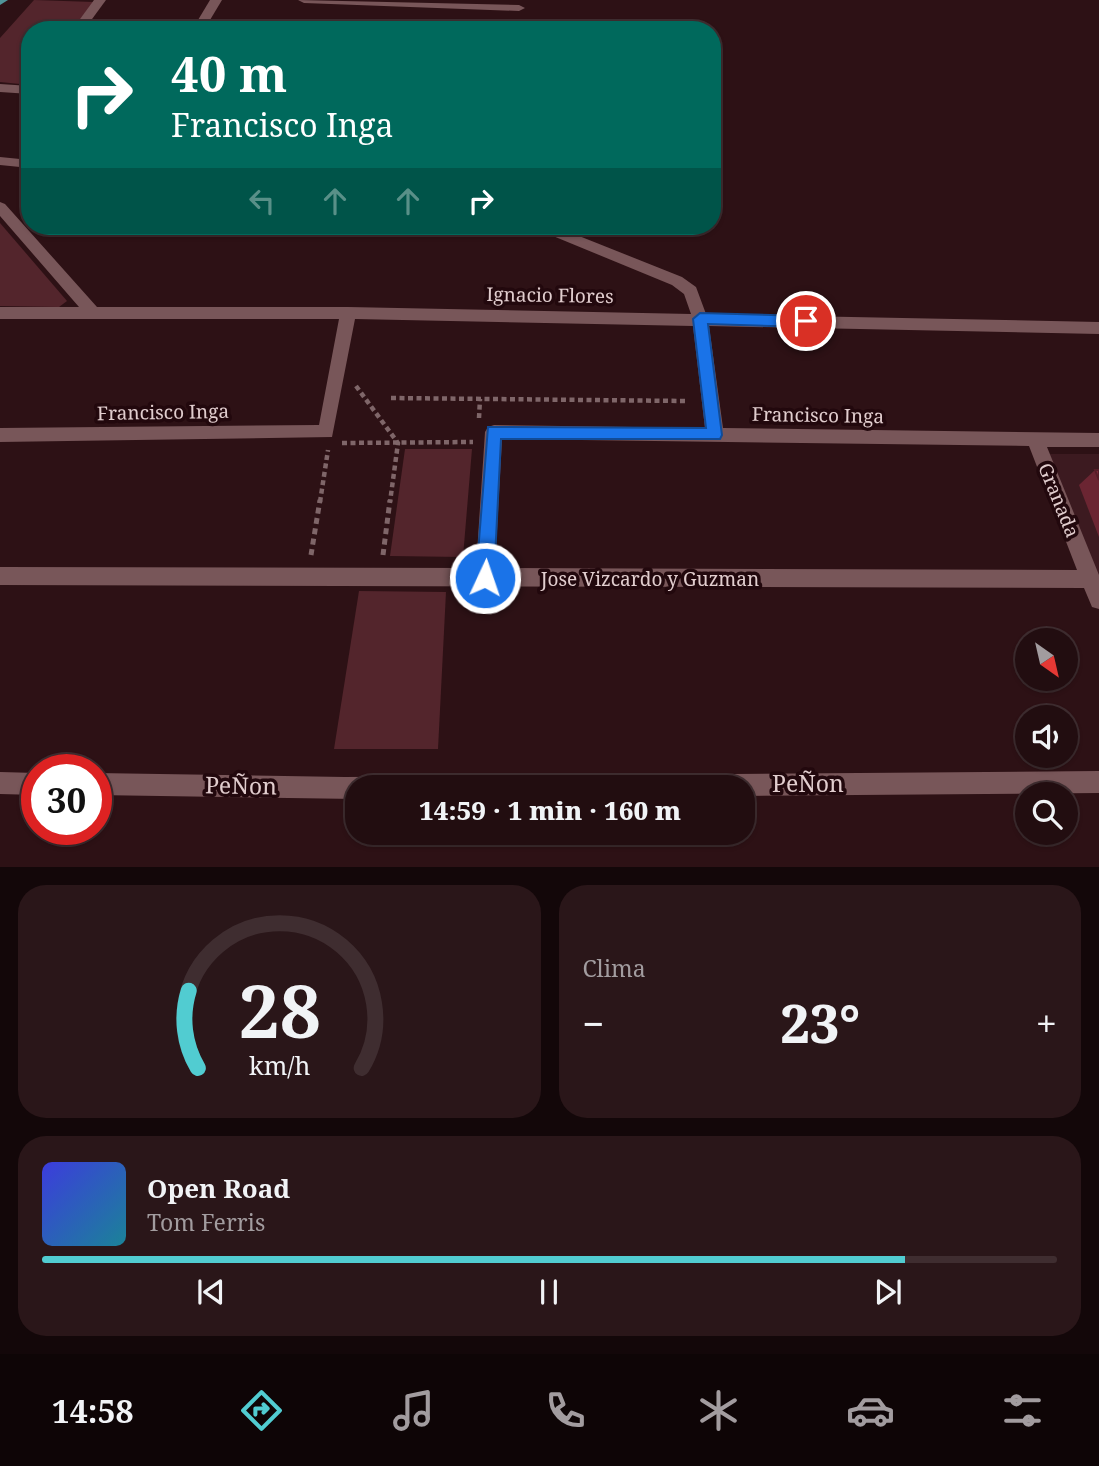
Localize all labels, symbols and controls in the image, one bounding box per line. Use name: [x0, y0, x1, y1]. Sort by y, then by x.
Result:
text: 40 m: [171, 40, 287, 106]
icon: right: [56, 49, 147, 140]
text: Francisco Inga: [171, 103, 394, 146]
icon: left: [243, 182, 281, 220]
icon: ahead: [316, 182, 354, 220]
icon: ahead: [389, 182, 427, 220]
icon: right: [462, 182, 500, 220]
street label: Ignacio Flores: [486, 281, 614, 309]
pin: [776, 291, 836, 351]
icon: arrive: [787, 302, 825, 340]
street label: Francisco Inga: [97, 398, 229, 426]
street label: Francisco Inga: [752, 401, 884, 429]
street label: Granada: [1032, 459, 1086, 541]
position arrow: [448, 541, 522, 615]
street label: Jose Vizcardo y Guzman: [540, 566, 759, 592]
north arrow: [1015, 628, 1078, 691]
map controls: [1015, 628, 1078, 845]
button: sound: [1015, 705, 1078, 768]
speed limit sign: 30: [21, 754, 112, 845]
street label: PeÑon: [772, 767, 844, 799]
street label: PeÑon: [205, 768, 277, 802]
button: search: [1015, 782, 1078, 845]
text: 14:59 · 1 min · 160 m: [419, 792, 681, 828]
text: Clima: [583, 952, 646, 984]
text: 28: [238, 960, 320, 1059]
text: 23°: [780, 987, 860, 1058]
text: −: [583, 997, 605, 1049]
text: +: [1036, 997, 1057, 1049]
text: km/h: [249, 1047, 310, 1081]
text: Open Road: [147, 1170, 290, 1206]
text: Tom Ferris: [147, 1206, 265, 1238]
icon: previous: [192, 1273, 230, 1311]
icon: pause: [530, 1273, 568, 1311]
icon: next: [869, 1273, 907, 1311]
icon: directions: [237, 1386, 286, 1435]
icon: music: [389, 1386, 438, 1435]
icon: phone: [541, 1386, 590, 1435]
icon: climate: [694, 1386, 743, 1435]
icon: car: [846, 1386, 895, 1435]
icon: filters: [998, 1386, 1047, 1435]
text: 14:58: [52, 1389, 134, 1432]

